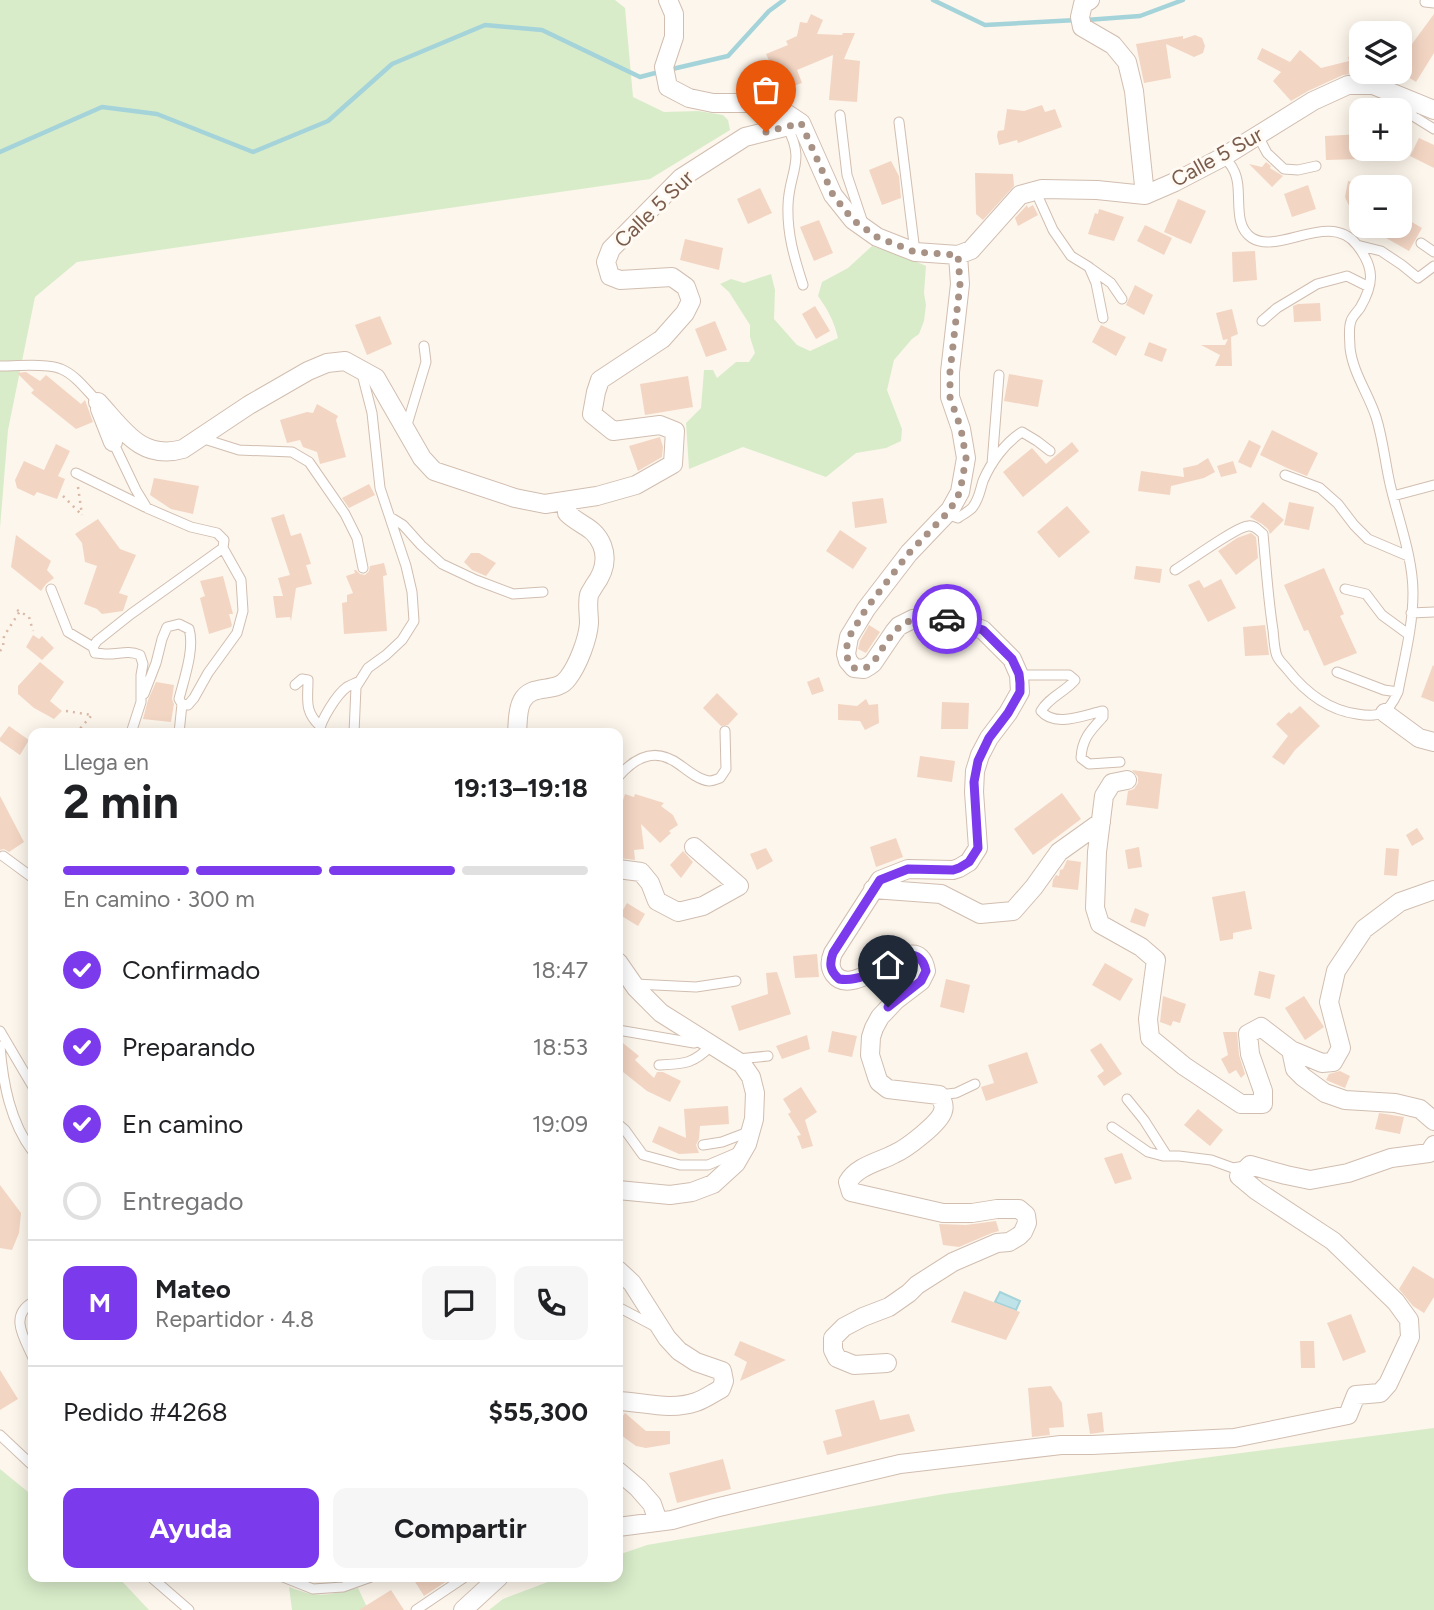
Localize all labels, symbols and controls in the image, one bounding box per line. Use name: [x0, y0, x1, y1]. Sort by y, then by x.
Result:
map controls: [1349, 21, 1412, 238]
button: layers: [1349, 21, 1412, 84]
pin: [736, 60, 796, 132]
icon: bag: [747, 71, 785, 109]
button: +: [1349, 98, 1412, 161]
street label: Calle 5 Sur: [1167, 121, 1267, 192]
street label: Calle 5 Sur: [609, 165, 699, 253]
button: −: [1349, 175, 1412, 238]
courier: [912, 584, 982, 654]
icon: car: [928, 600, 966, 638]
text: Llega en: [63, 748, 149, 776]
text: 19:13–19:18: [454, 772, 588, 804]
text: 2 min: [63, 774, 179, 830]
text: En camino · 300 m: [63, 885, 255, 913]
pin: [858, 935, 918, 1007]
icon: home: [869, 946, 907, 984]
icon: check: [63, 951, 101, 989]
text: Confirmado: [122, 954, 260, 986]
text: 18:47: [532, 956, 588, 984]
icon: check: [63, 1028, 101, 1066]
text: Preparando: [122, 1031, 255, 1063]
text: 18:53: [533, 1033, 588, 1061]
icon: check: [63, 1105, 101, 1143]
text: En camino: [122, 1108, 243, 1140]
text: 19:09: [532, 1110, 588, 1138]
text: Entregado: [122, 1185, 244, 1217]
button: chat: [422, 1266, 496, 1340]
button: phone: [514, 1266, 588, 1340]
text: Mateo: [155, 1273, 231, 1305]
text: M: [89, 1287, 111, 1319]
text: Repartidor · 4.8: [155, 1305, 314, 1333]
text: Pedido #4268: [63, 1396, 228, 1428]
text: $55,300: [489, 1396, 588, 1428]
button: Ayuda: [63, 1488, 319, 1568]
button: Compartir: [333, 1488, 588, 1568]

